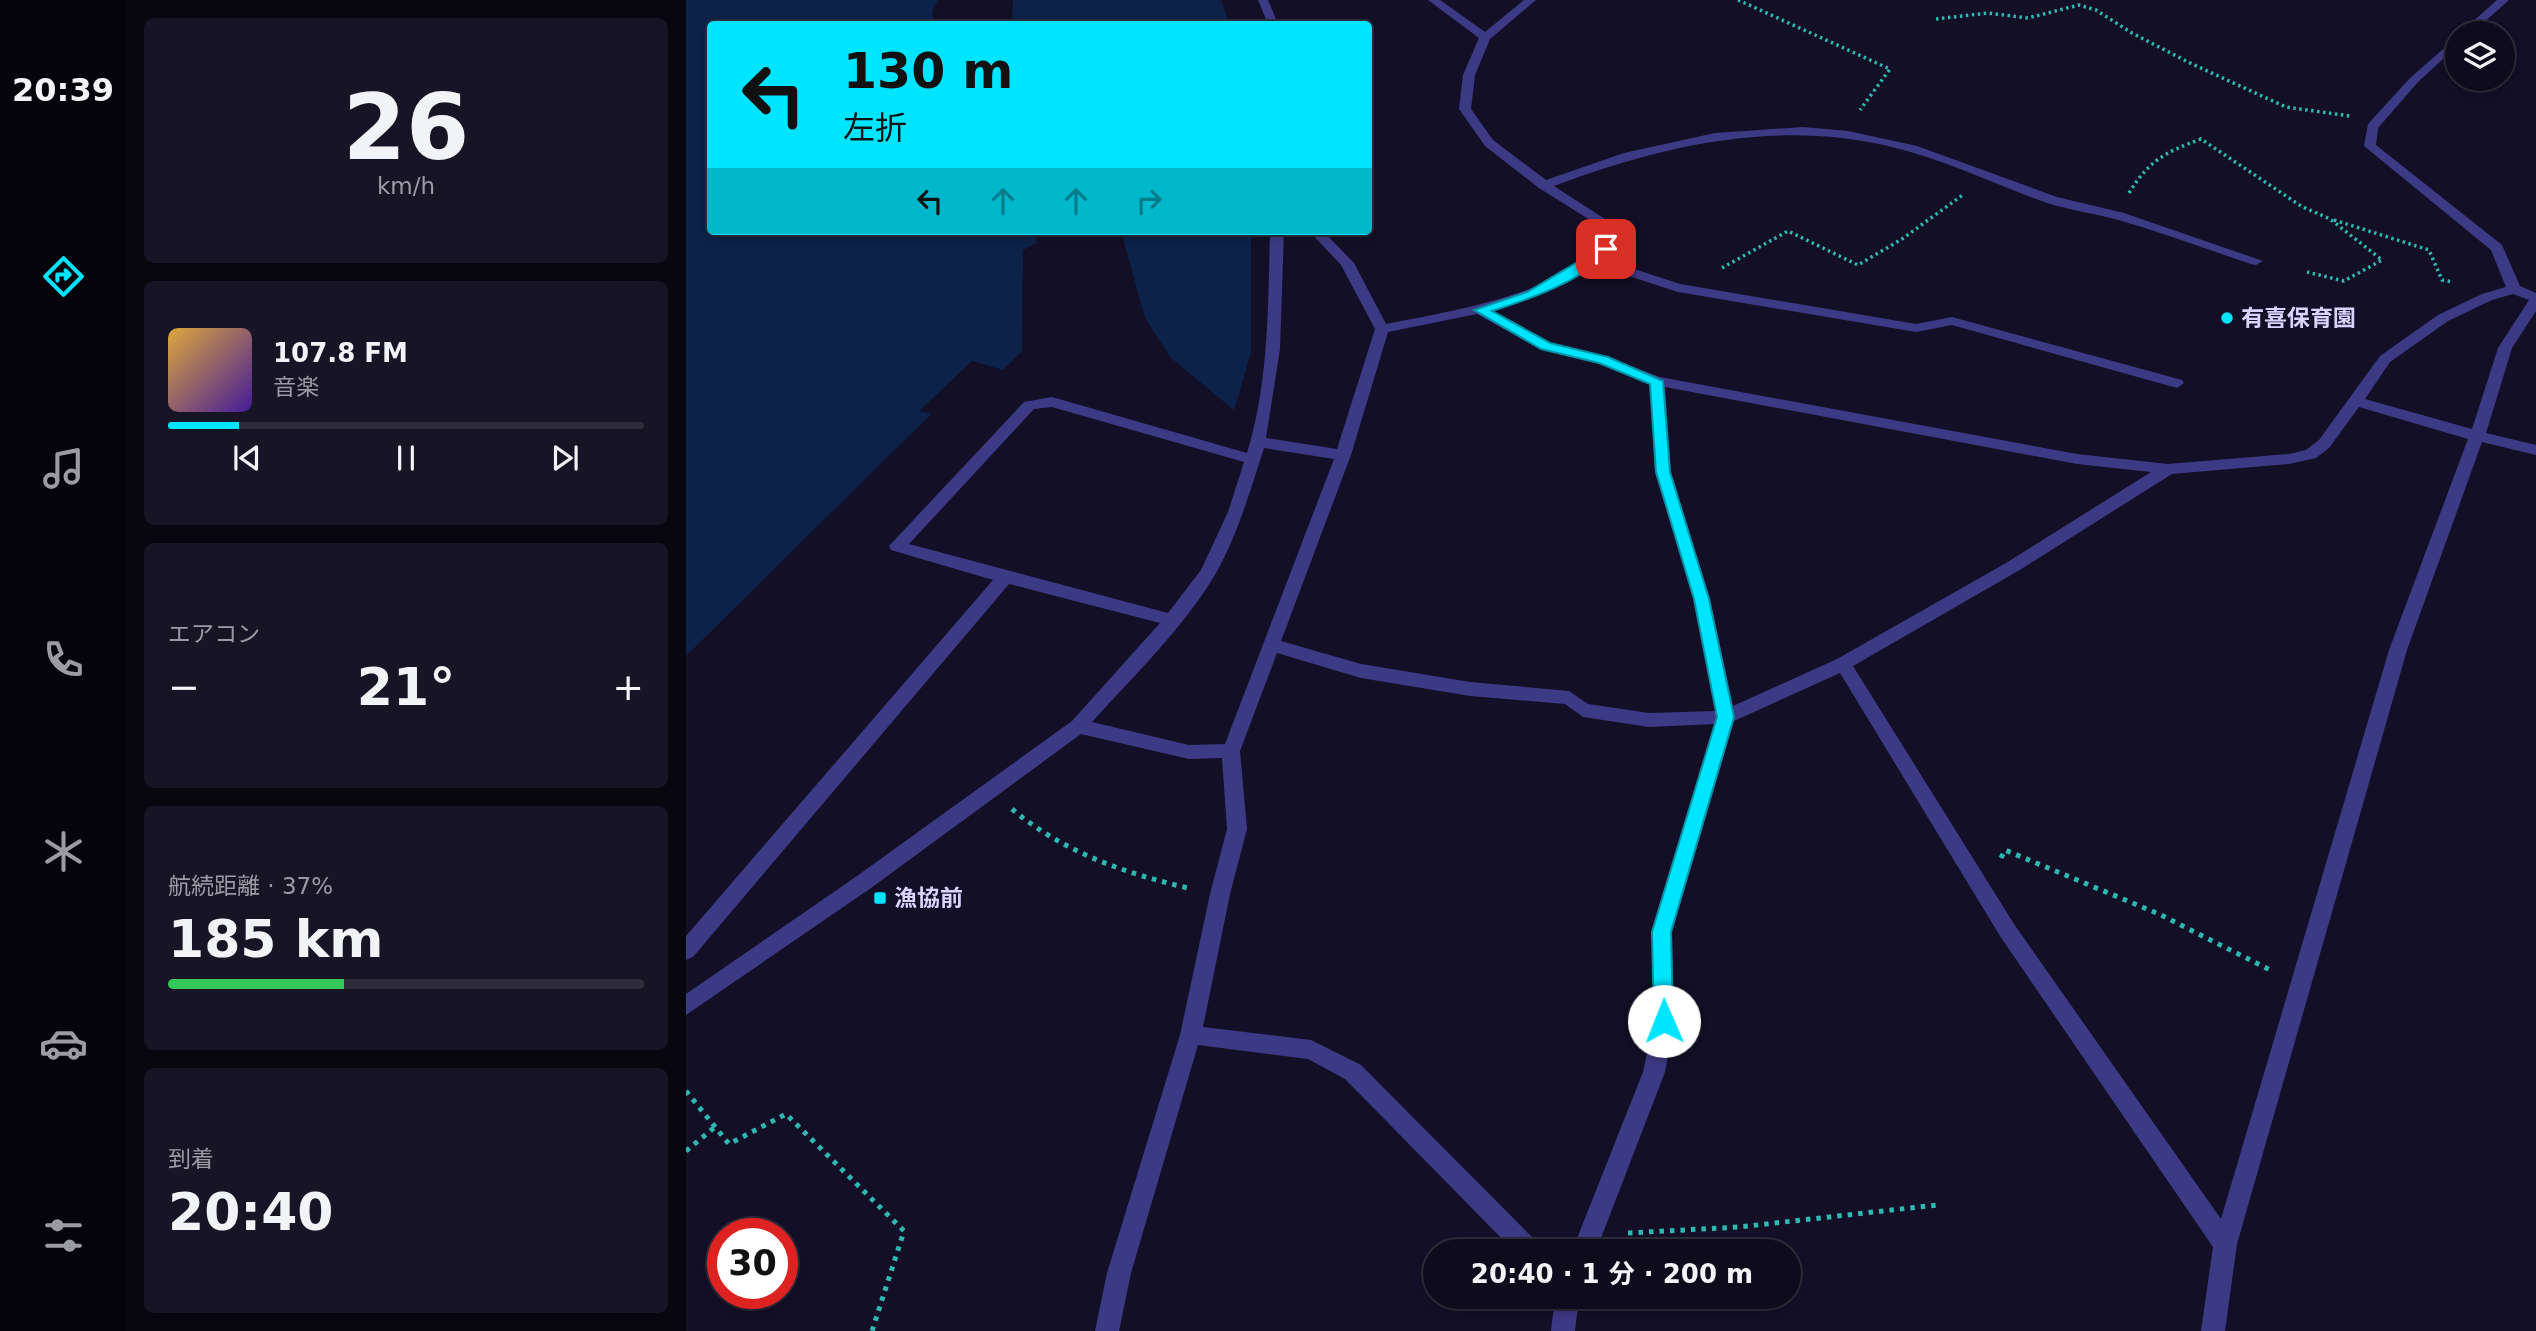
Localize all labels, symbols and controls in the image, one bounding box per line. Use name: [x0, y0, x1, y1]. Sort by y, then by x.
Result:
map controls: [2445, 21, 2515, 91]
button: layers: [2445, 21, 2515, 91]
text: 130 m: [843, 43, 1013, 100]
icon: left: [728, 49, 819, 140]
text: 20:39: [12, 71, 114, 109]
text: 26: [343, 75, 469, 180]
text: 左折: [843, 109, 907, 147]
text: km/h: [377, 173, 435, 199]
icon: left: [911, 182, 949, 220]
icon: ahead: [984, 182, 1022, 220]
icon: ahead: [1057, 182, 1095, 220]
icon: right: [1130, 182, 1168, 220]
pin: [1576, 219, 1636, 279]
icon: arrive: [1587, 230, 1625, 268]
icon: directions: [39, 252, 88, 301]
place label: 有喜保育園: [2241, 305, 2356, 331]
marker: 有喜保育園: [2219, 310, 2235, 326]
text: 107.8 FM: [273, 338, 408, 368]
text: 音楽: [273, 374, 319, 400]
icon: previous: [228, 439, 266, 477]
icon: pause: [387, 439, 425, 477]
icon: next: [546, 439, 584, 477]
icon: music: [39, 444, 88, 493]
text: エアコン: [168, 621, 260, 647]
icon: phone: [39, 635, 88, 684]
text: 21°: [357, 657, 455, 717]
text: −: [168, 665, 200, 709]
text: +: [612, 665, 644, 709]
icon: climate: [39, 827, 88, 876]
text: 航続距離 · 37%: [168, 873, 333, 899]
place label: 漁協前: [894, 885, 963, 911]
marker: 漁協前: [872, 890, 888, 906]
text: 185 km: [168, 909, 383, 969]
position arrow: [1627, 984, 1701, 1058]
icon: car: [39, 1019, 88, 1068]
text: 到着: [168, 1146, 214, 1172]
text: 20:40: [168, 1182, 334, 1242]
icon: filters: [39, 1211, 88, 1260]
speed limit sign: 30: [707, 1218, 798, 1309]
text: 20:40 · 1 分 · 200 m: [1471, 1259, 1753, 1289]

